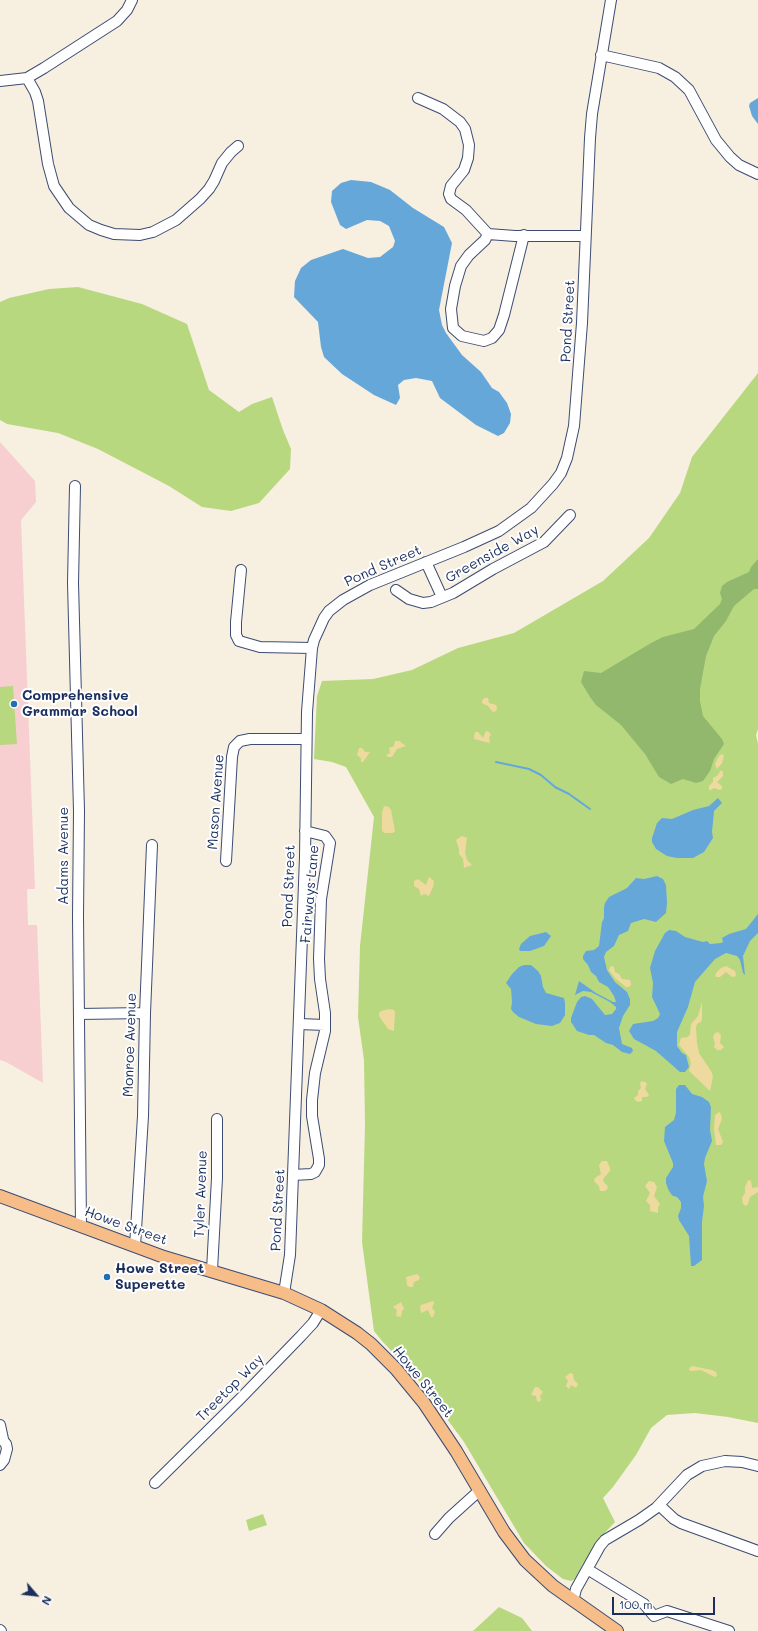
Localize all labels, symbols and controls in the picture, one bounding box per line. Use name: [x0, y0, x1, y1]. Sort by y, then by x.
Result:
street label: Pond Street: [557, 279, 579, 363]
street label: Greenside Way: [442, 521, 542, 587]
street label: Pond Street: [342, 542, 424, 590]
place label: Comprehensive Grammar School: [22, 688, 138, 720]
marker: Comprehensive Grammar School: [9, 699, 19, 709]
street label: Mason Avenue: [204, 754, 228, 850]
street label: Adams Avenue: [56, 807, 72, 905]
street label: Pond Street: [279, 844, 299, 928]
street label: Fairways Lane: [297, 844, 323, 944]
street label: Monroe Avenue: [120, 993, 140, 1097]
street label: Tyler Avenue: [191, 1150, 211, 1238]
street label: Pond Street: [267, 1168, 289, 1252]
street label: Howe Street: [82, 1203, 170, 1249]
place label: Howe Street Superette: [115, 1261, 204, 1294]
marker: Howe Street Superette: [102, 1272, 112, 1282]
street label: Howe Street: [389, 1343, 457, 1421]
street label: Treetop Way: [193, 1351, 267, 1425]
north arrow: [16, 1575, 56, 1615]
scale bar: [614, 1589, 717, 1615]
text: N: [38, 1594, 56, 1608]
text: 100 m: [619, 1596, 653, 1612]

